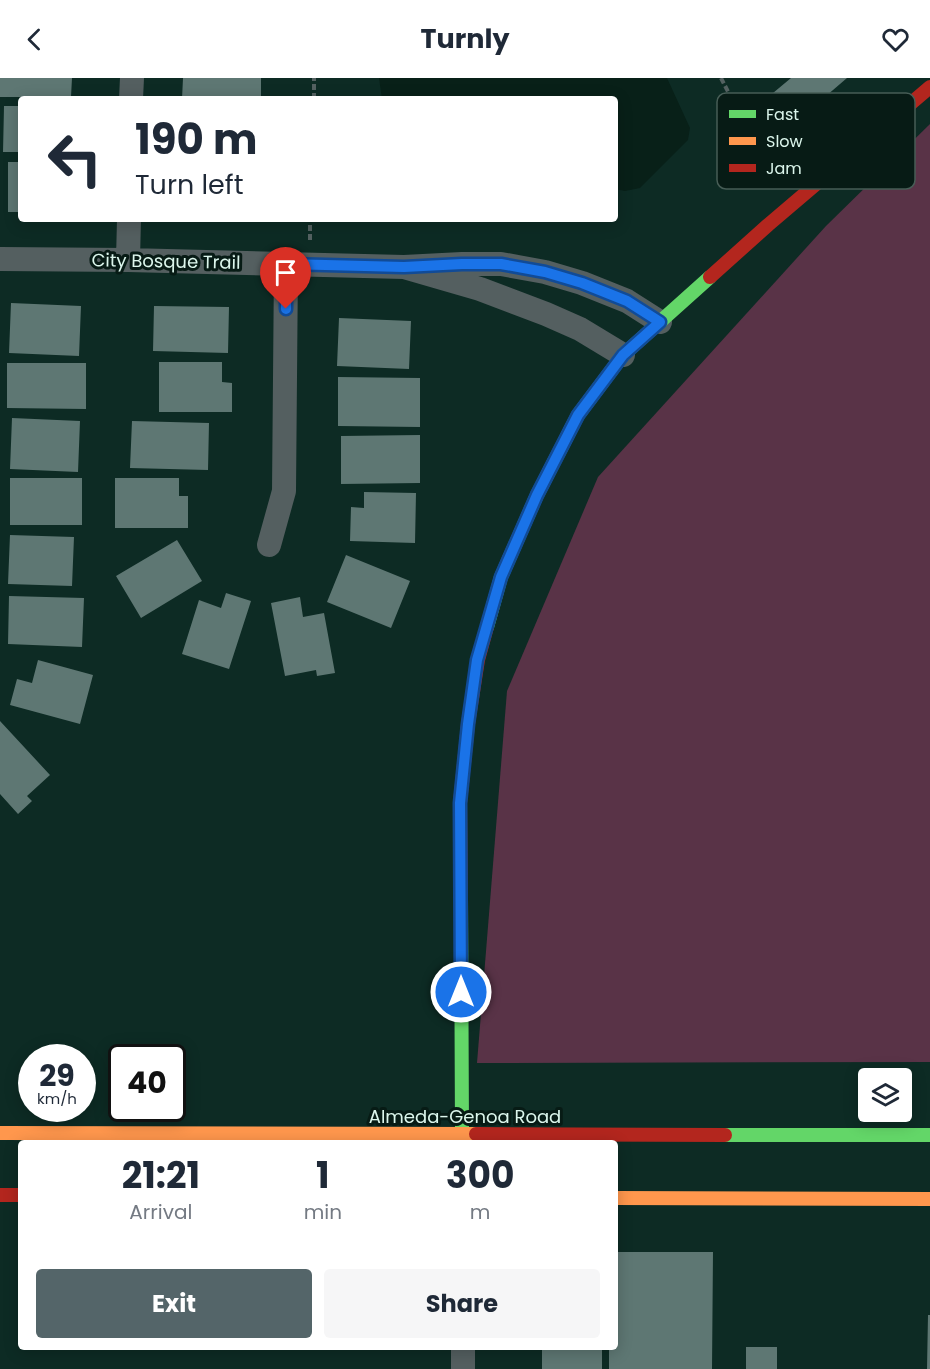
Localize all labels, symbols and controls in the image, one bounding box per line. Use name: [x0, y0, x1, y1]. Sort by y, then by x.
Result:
text: Turnly: [421, 20, 509, 57]
icon: back: [18, 23, 51, 56]
icon: heart: [879, 23, 912, 56]
legend: [717, 93, 915, 189]
text: Fast: [766, 103, 799, 126]
text: 190 m: [135, 110, 257, 169]
icon: left: [36, 120, 114, 198]
text: Slow: [766, 130, 803, 153]
text: Jam: [766, 157, 802, 180]
text: Turn left: [135, 166, 244, 203]
street label: City Bosque Trail: [91, 247, 241, 275]
pin: [260, 247, 311, 309]
icon: arrive: [269, 256, 302, 289]
position arrow: [429, 960, 493, 1024]
speed limit sign: 40: [108, 1044, 186, 1122]
text: 29: [39, 1054, 75, 1097]
map controls: [858, 1068, 912, 1122]
button: layers: [858, 1068, 912, 1122]
text: km/h: [37, 1088, 77, 1109]
street label: Almeda-Genoa Road: [369, 1104, 561, 1129]
text: 21:21: [122, 1150, 200, 1201]
text: 1: [316, 1150, 330, 1201]
text: 300: [446, 1150, 514, 1201]
text: Arrival: [129, 1198, 192, 1226]
text: min: [304, 1198, 342, 1226]
text: m: [470, 1198, 490, 1226]
button: Exit: [36, 1269, 312, 1338]
button: Share: [324, 1269, 600, 1338]

